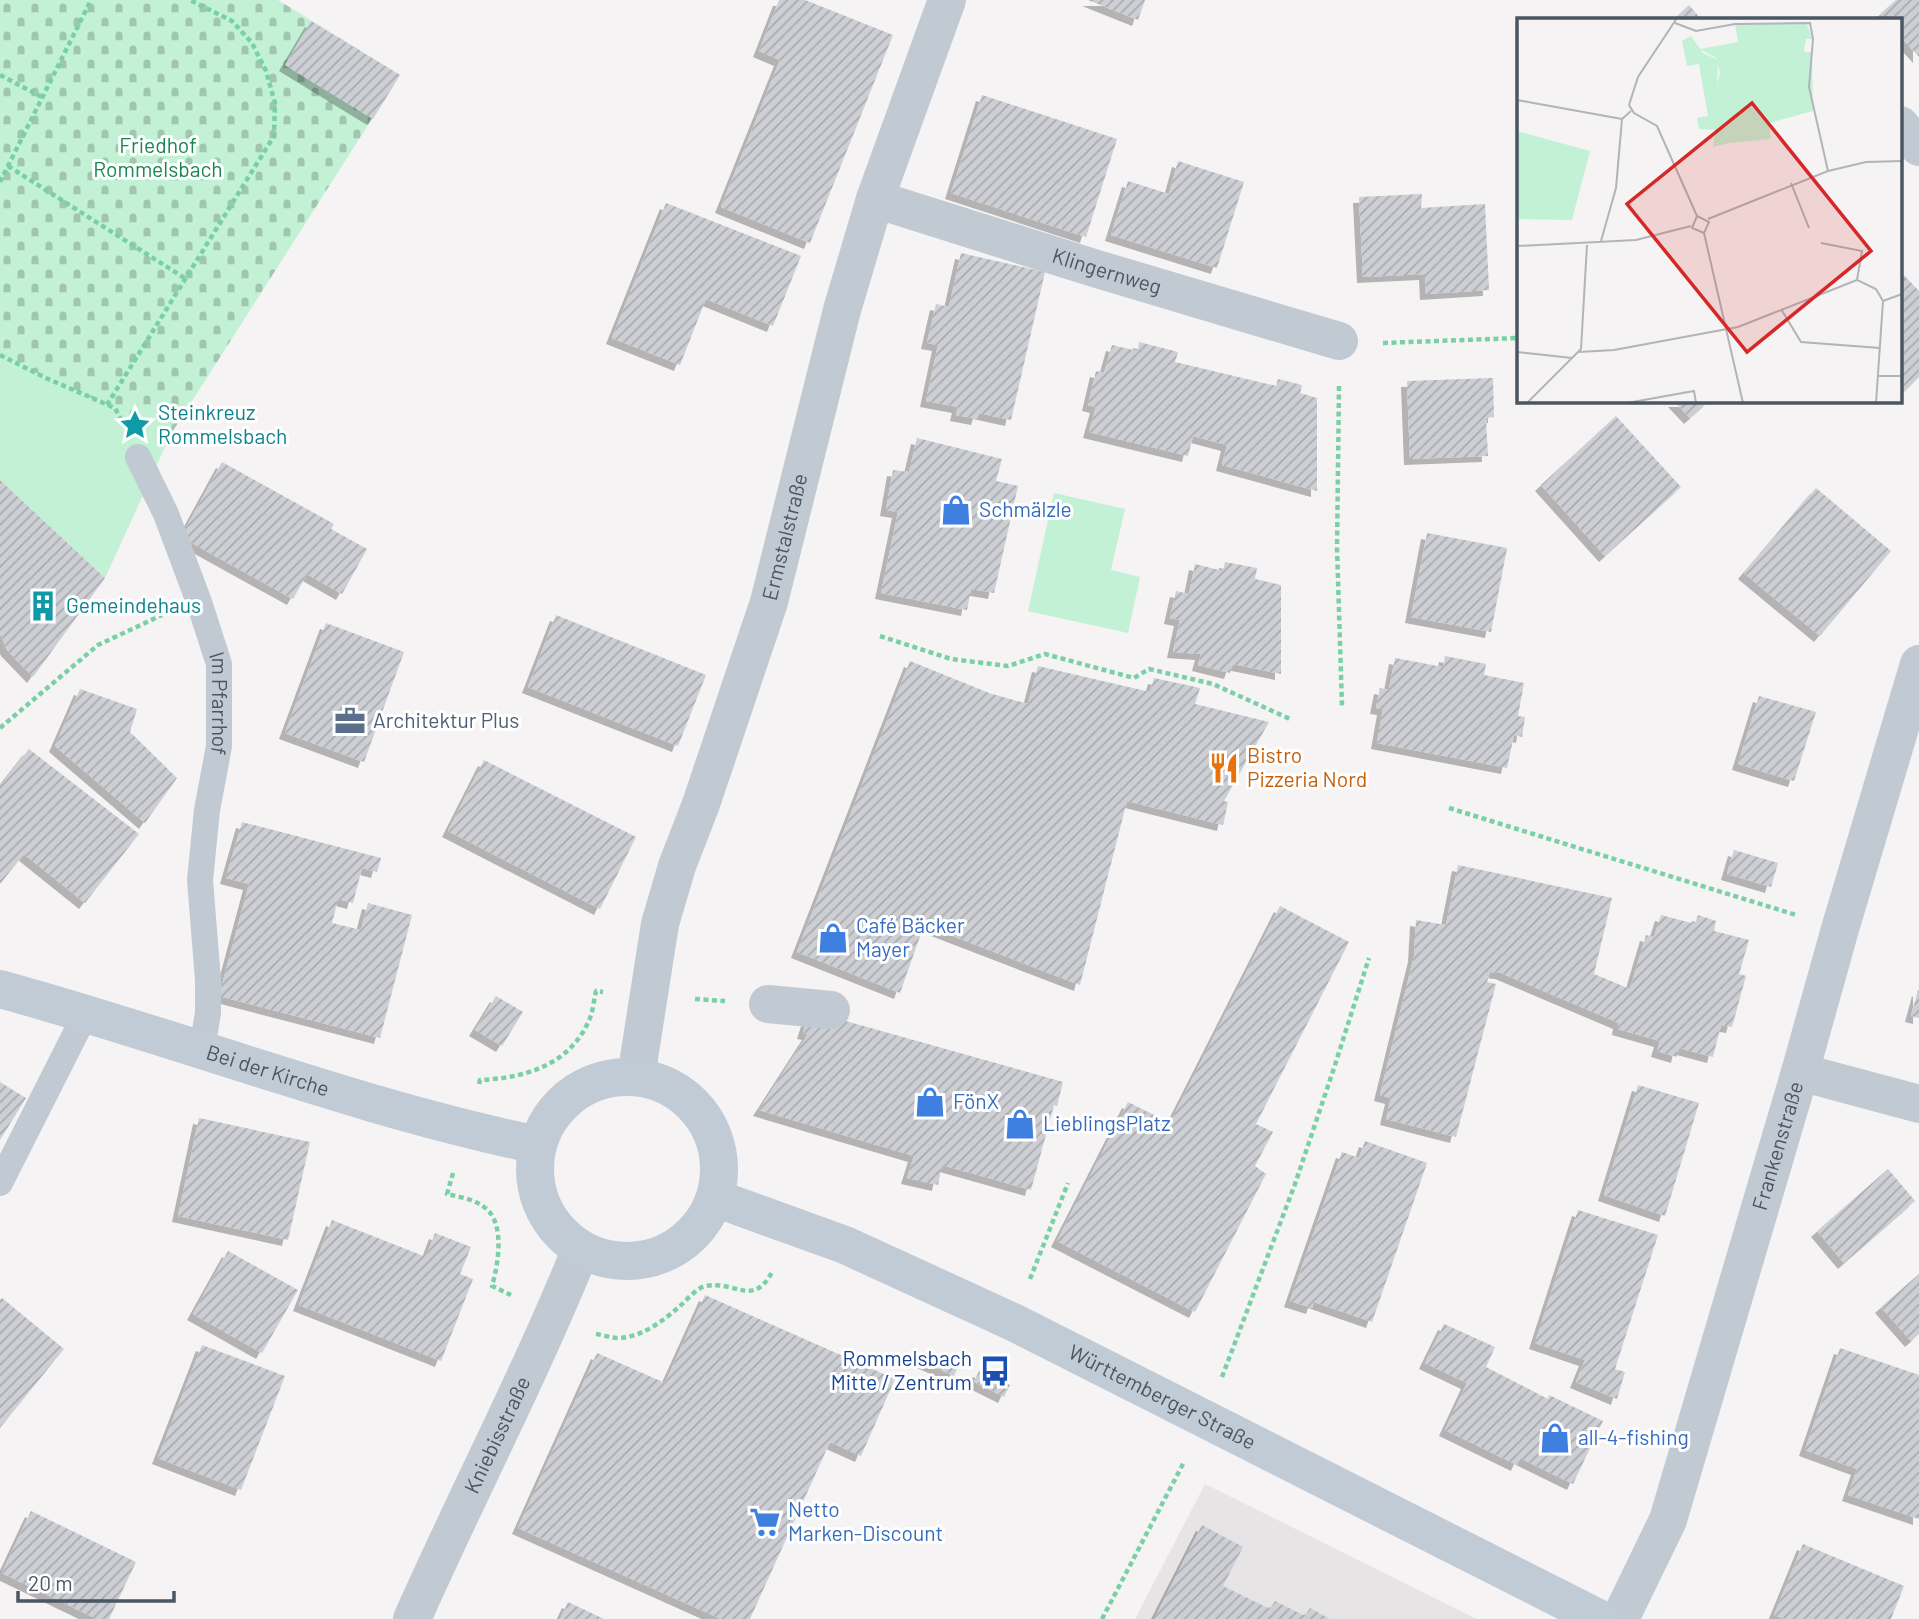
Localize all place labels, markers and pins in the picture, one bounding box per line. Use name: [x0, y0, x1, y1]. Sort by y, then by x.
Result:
place label: Steinkreuz Rommelsbach: [158, 399, 287, 448]
place icon: Steinkreuz Rommelsbach: [118, 408, 152, 442]
shop icon: Schmälzle: [939, 493, 973, 527]
place label: Schmälzle: [979, 496, 1072, 521]
building icon: Gemeindehaus: [26, 589, 60, 623]
place label: Gemeindehaus: [66, 592, 201, 617]
office icon: Architektur Plus: [333, 704, 367, 738]
place label: Architektur Plus: [373, 707, 519, 732]
place label: Bistro Pizzeria Nord: [1247, 742, 1367, 791]
restaurant icon: Bistro Pizzeria Nord: [1207, 751, 1241, 785]
place label: Café Bäcker Mayer: [856, 912, 965, 961]
shop icon: Café Bäcker Mayer: [816, 921, 850, 955]
shop icon: FönX: [913, 1085, 947, 1119]
place label: FönX: [953, 1088, 999, 1113]
shop icon: LieblingsPlatz: [1003, 1107, 1037, 1141]
place label: LieblingsPlatz: [1043, 1110, 1171, 1135]
place label: Rommelsbach Mitte / Zentrum: [831, 1345, 972, 1394]
bus stop icon: Rommelsbach Mitte / Zentrum: [978, 1354, 1012, 1388]
shop icon: all-4-fishing: [1538, 1421, 1572, 1455]
place label: all-4-fishing: [1578, 1424, 1689, 1449]
place label: Netto Marken-Discount: [788, 1496, 943, 1545]
supermarket icon: Netto Marken-Discount: [748, 1505, 782, 1539]

